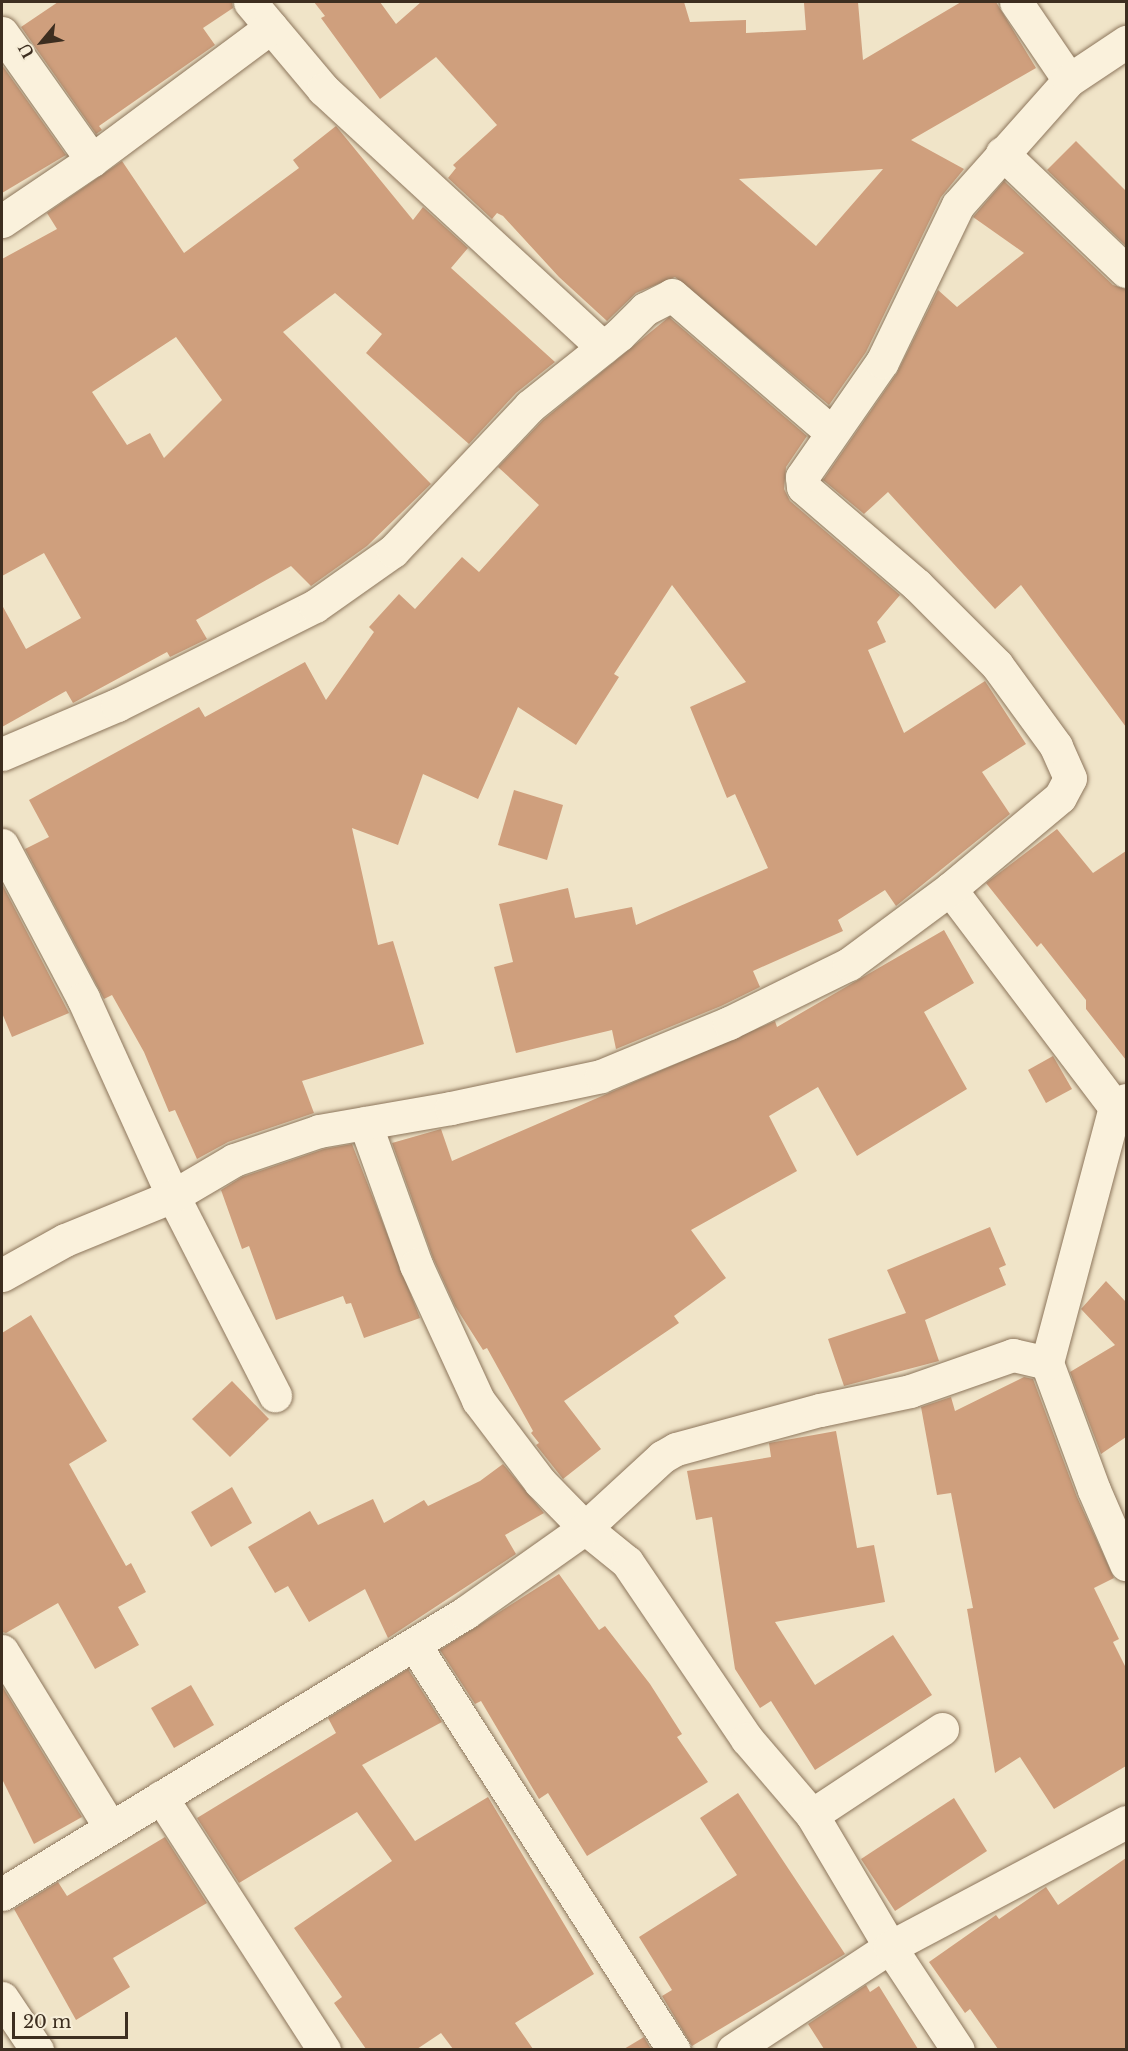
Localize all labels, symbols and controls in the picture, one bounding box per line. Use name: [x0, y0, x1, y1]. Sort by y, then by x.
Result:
north arrow: [12, 12, 72, 72]
text: U: [14, 40, 38, 62]
scale bar: [15, 2000, 130, 2038]
text: 20 m: [23, 2011, 71, 2033]

